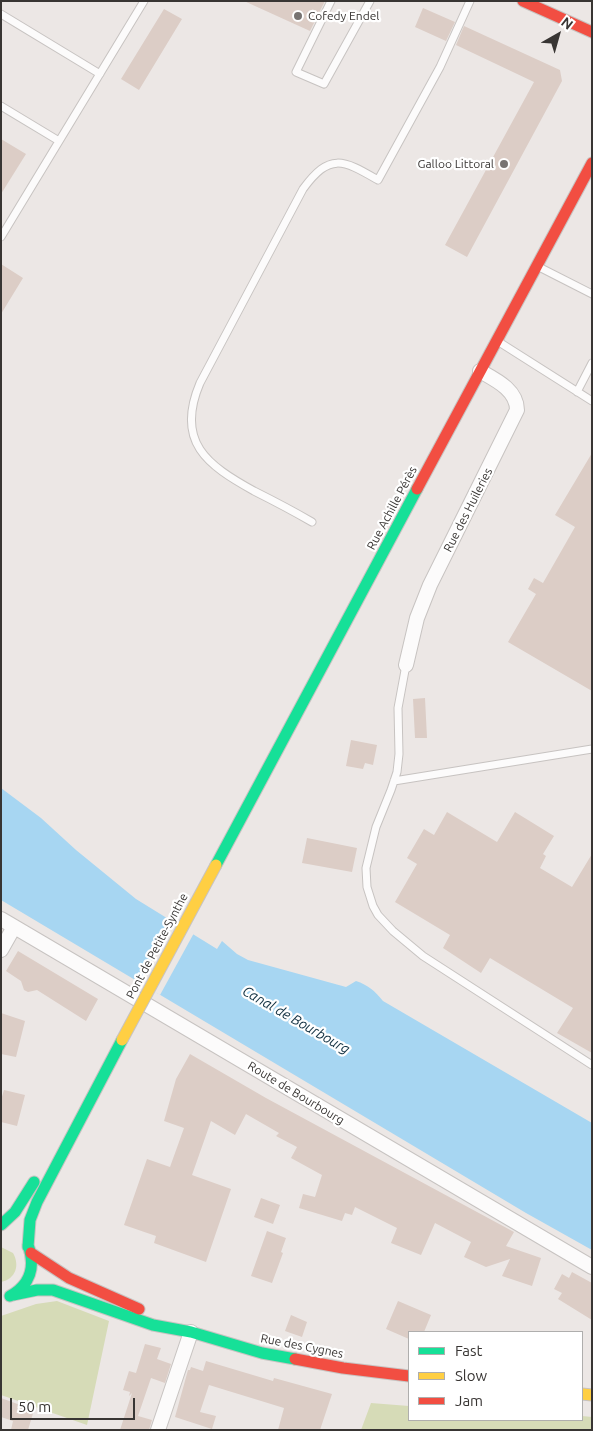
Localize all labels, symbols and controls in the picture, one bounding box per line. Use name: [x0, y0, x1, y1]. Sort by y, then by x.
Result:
place label: Cofedy Endel: [308, 9, 379, 23]
marker: Cofedy Endel: [292, 10, 304, 22]
north arrow: [533, 10, 583, 60]
text: N: [558, 14, 576, 33]
place label: Galloo Littoral: [418, 157, 494, 171]
marker: Galloo Littoral: [498, 158, 510, 170]
street label: Rue Achille Pérès: [364, 464, 420, 552]
street label: Rue des Huileries: [441, 466, 495, 554]
street label: Pont de Petite-Synthe: [123, 891, 191, 1001]
water label: Canal de Bourbourg: [239, 982, 353, 1058]
street label: Route de Bourbourg: [245, 1058, 347, 1128]
street label: Rue des Cygnes: [259, 1331, 345, 1361]
legend: [408, 1331, 583, 1421]
text: Fast: [455, 1342, 482, 1359]
text: Slow: [455, 1367, 487, 1384]
scale bar: [12, 1388, 138, 1420]
text: Jam: [455, 1392, 483, 1409]
text: 50 m: [18, 1398, 51, 1415]

